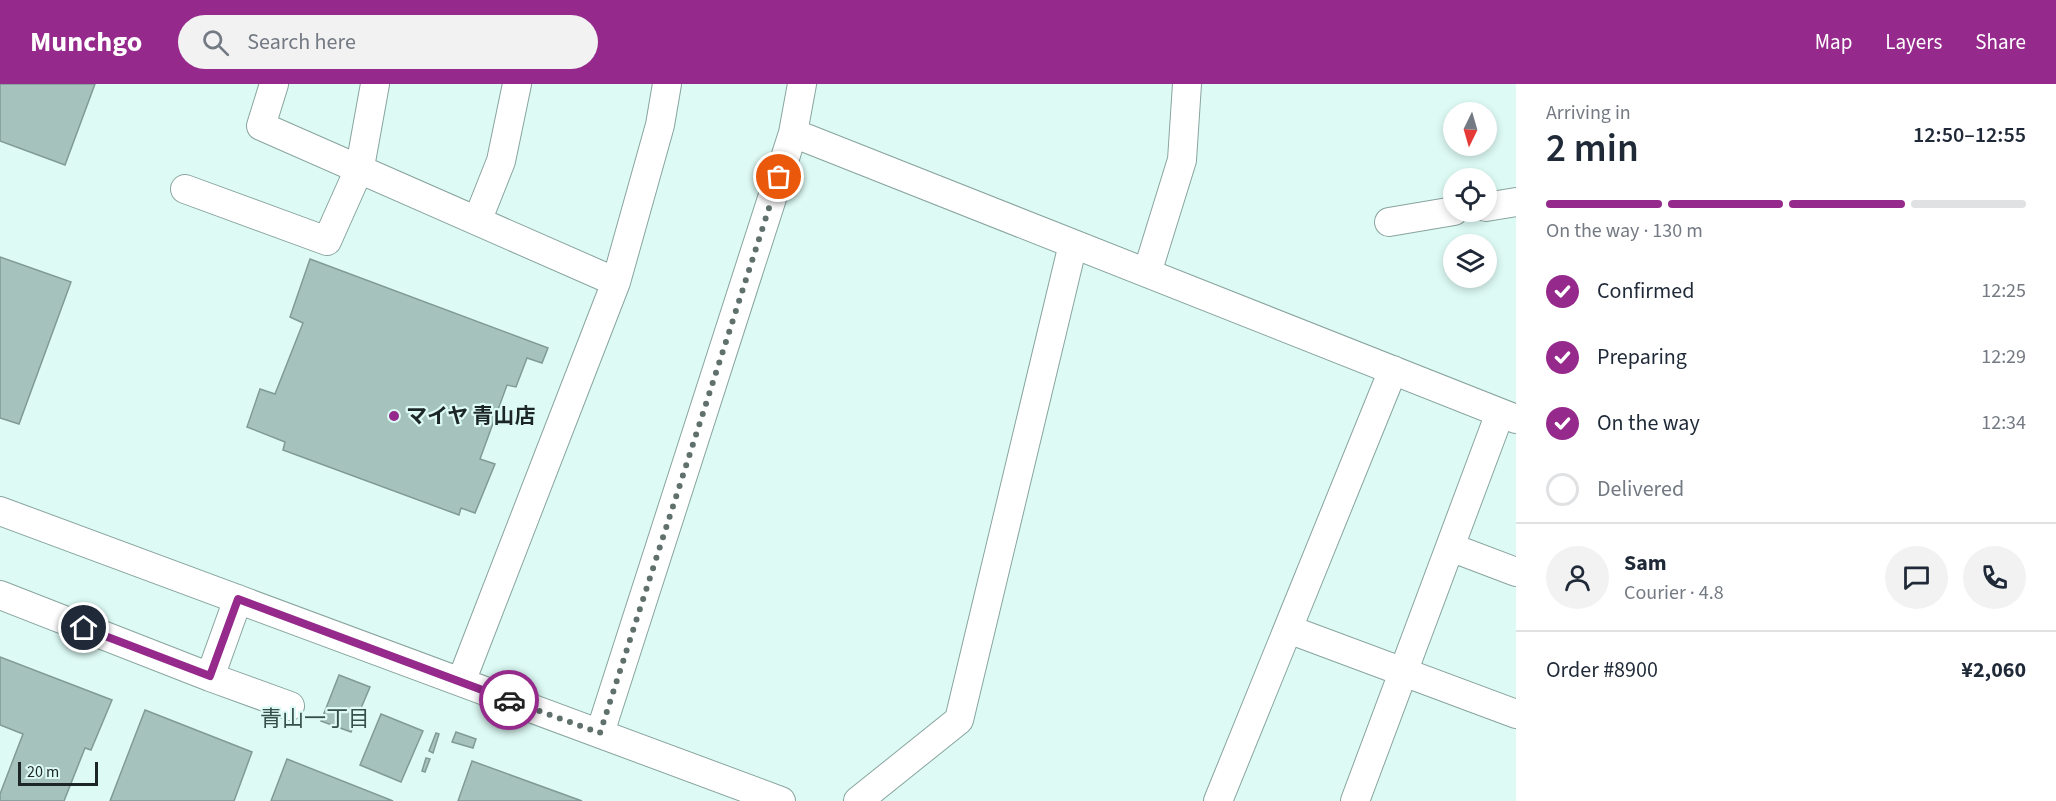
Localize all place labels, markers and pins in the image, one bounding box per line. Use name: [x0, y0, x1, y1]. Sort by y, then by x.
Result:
pin: [753, 151, 804, 202]
place label: マイヤ 青山店: [406, 401, 536, 431]
marker: マイヤ 青山店: [387, 409, 401, 423]
pin: [58, 602, 109, 653]

